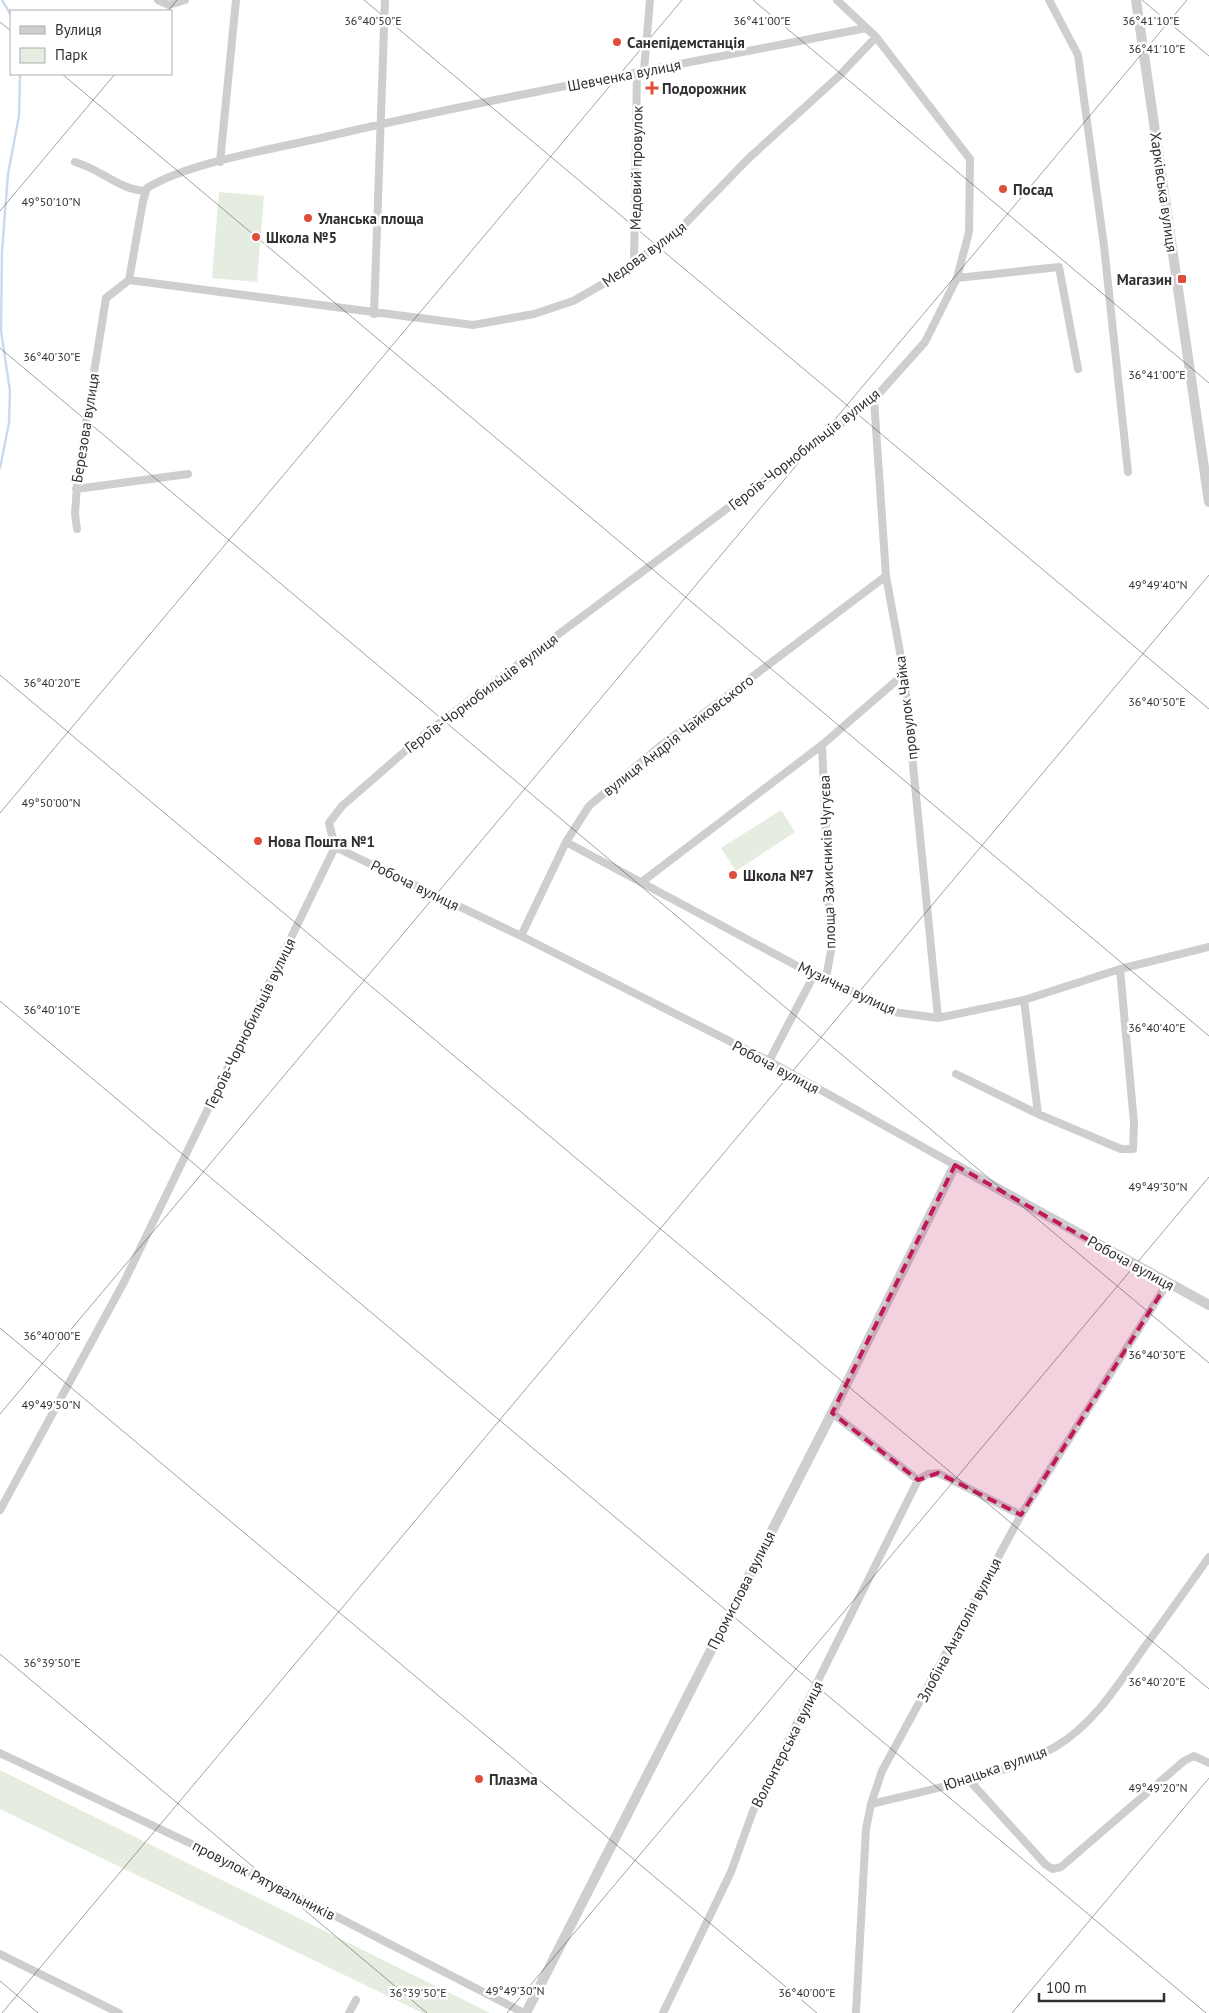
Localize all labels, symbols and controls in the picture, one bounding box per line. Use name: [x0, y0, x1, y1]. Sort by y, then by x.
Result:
legend: [10, 10, 172, 75]
text: 36°40'50"E: [344, 13, 402, 28]
text: 36°41'00"E: [733, 13, 791, 28]
text: 36°41'10"E: [1122, 13, 1180, 28]
text: Вулиця: [55, 20, 102, 39]
place label: Санепідемстанція: [627, 33, 745, 52]
marker: Санепідемстанція: [611, 36, 623, 48]
text: 36°41'10"E: [1128, 41, 1186, 56]
text: Парк: [55, 45, 88, 64]
street label: Шевченка вулиця: [566, 55, 682, 95]
place label: Подорожник: [662, 79, 747, 98]
marker: Подорожник: [646, 82, 658, 94]
street label: Медовий провулок: [625, 105, 647, 230]
street label: Харківська вулиця: [1146, 131, 1182, 253]
place label: Посад: [1013, 180, 1054, 199]
marker: Посад: [997, 183, 1009, 195]
text: 49°50'10"N: [21, 194, 81, 209]
place label: Уланська площа: [317, 209, 424, 228]
marker: Уланська площа: [302, 212, 314, 224]
street label: Медова вулиця: [598, 217, 690, 291]
place label: Школа №5: [266, 228, 337, 247]
marker: Школа №5: [250, 231, 262, 243]
place label: Магазин: [1117, 270, 1172, 289]
marker: Магазин: [1176, 273, 1188, 285]
text: 36°40'30"E: [23, 349, 81, 364]
text: 36°41'00"E: [1128, 367, 1186, 382]
street label: Березова вулиця: [67, 372, 103, 484]
street label: Героїв-Чорнобильців вулиця: [724, 384, 884, 514]
text: 49°49'40"N: [1128, 577, 1188, 592]
street label: Героїв-Чорнобильців вулиця: [401, 629, 561, 757]
street label: провулок Чайка: [890, 655, 922, 761]
street label: вулиця Андрія Чайковського: [599, 670, 757, 800]
text: 36°40'20"E: [23, 675, 81, 690]
text: 36°40'50"E: [1128, 694, 1186, 709]
street label: площа Захисників Чугуєва: [814, 775, 840, 949]
text: 49°50'00"N: [21, 795, 81, 810]
place label: Нова Пошта №1: [268, 832, 375, 851]
marker: Нова Пошта №1: [252, 835, 264, 847]
street label: Робоча вулиця: [368, 855, 462, 915]
place label: Школа №7: [743, 866, 814, 885]
marker: Школа №7: [727, 869, 739, 881]
street label: Героїв-Чорнобильців вулиця: [200, 935, 300, 1111]
street label: Музична вулиця: [795, 957, 899, 1019]
text: 36°40'10"E: [23, 1002, 81, 1017]
text: 36°40'40"E: [1128, 1020, 1186, 1035]
street label: Робоча вулиця: [729, 1036, 823, 1098]
text: 49°49'30"N: [1128, 1179, 1188, 1194]
street label: Робоча вулиця: [1084, 1231, 1178, 1295]
text: 36°40'00"E: [23, 1328, 81, 1343]
text: 36°40'30"E: [1128, 1347, 1186, 1362]
text: 49°49'50"N: [21, 1397, 81, 1412]
street label: Промислова вулиця: [703, 1528, 779, 1652]
street label: Злобіна Анатолія вулиця: [913, 1555, 1005, 1705]
text: 36°39'50"E: [23, 1655, 81, 1670]
text: 36°40'20"E: [1128, 1674, 1186, 1689]
street label: Волонтерська вулиця: [747, 1678, 827, 1810]
street label: Юнацька вулиця: [941, 1741, 1049, 1795]
place label: Плазма: [489, 1770, 538, 1789]
marker: Плазма: [473, 1773, 485, 1785]
text: 49°49'20"N: [1128, 1780, 1188, 1795]
street label: провулок Рятувальників: [189, 1836, 339, 1924]
scale bar: [1039, 1970, 1164, 2002]
text: 100 m: [1046, 1978, 1087, 1997]
text: 49°49'30"N: [485, 1983, 545, 1998]
text: 36°39'50"E: [389, 1985, 447, 2000]
text: 36°40'00"E: [778, 1985, 836, 2000]

